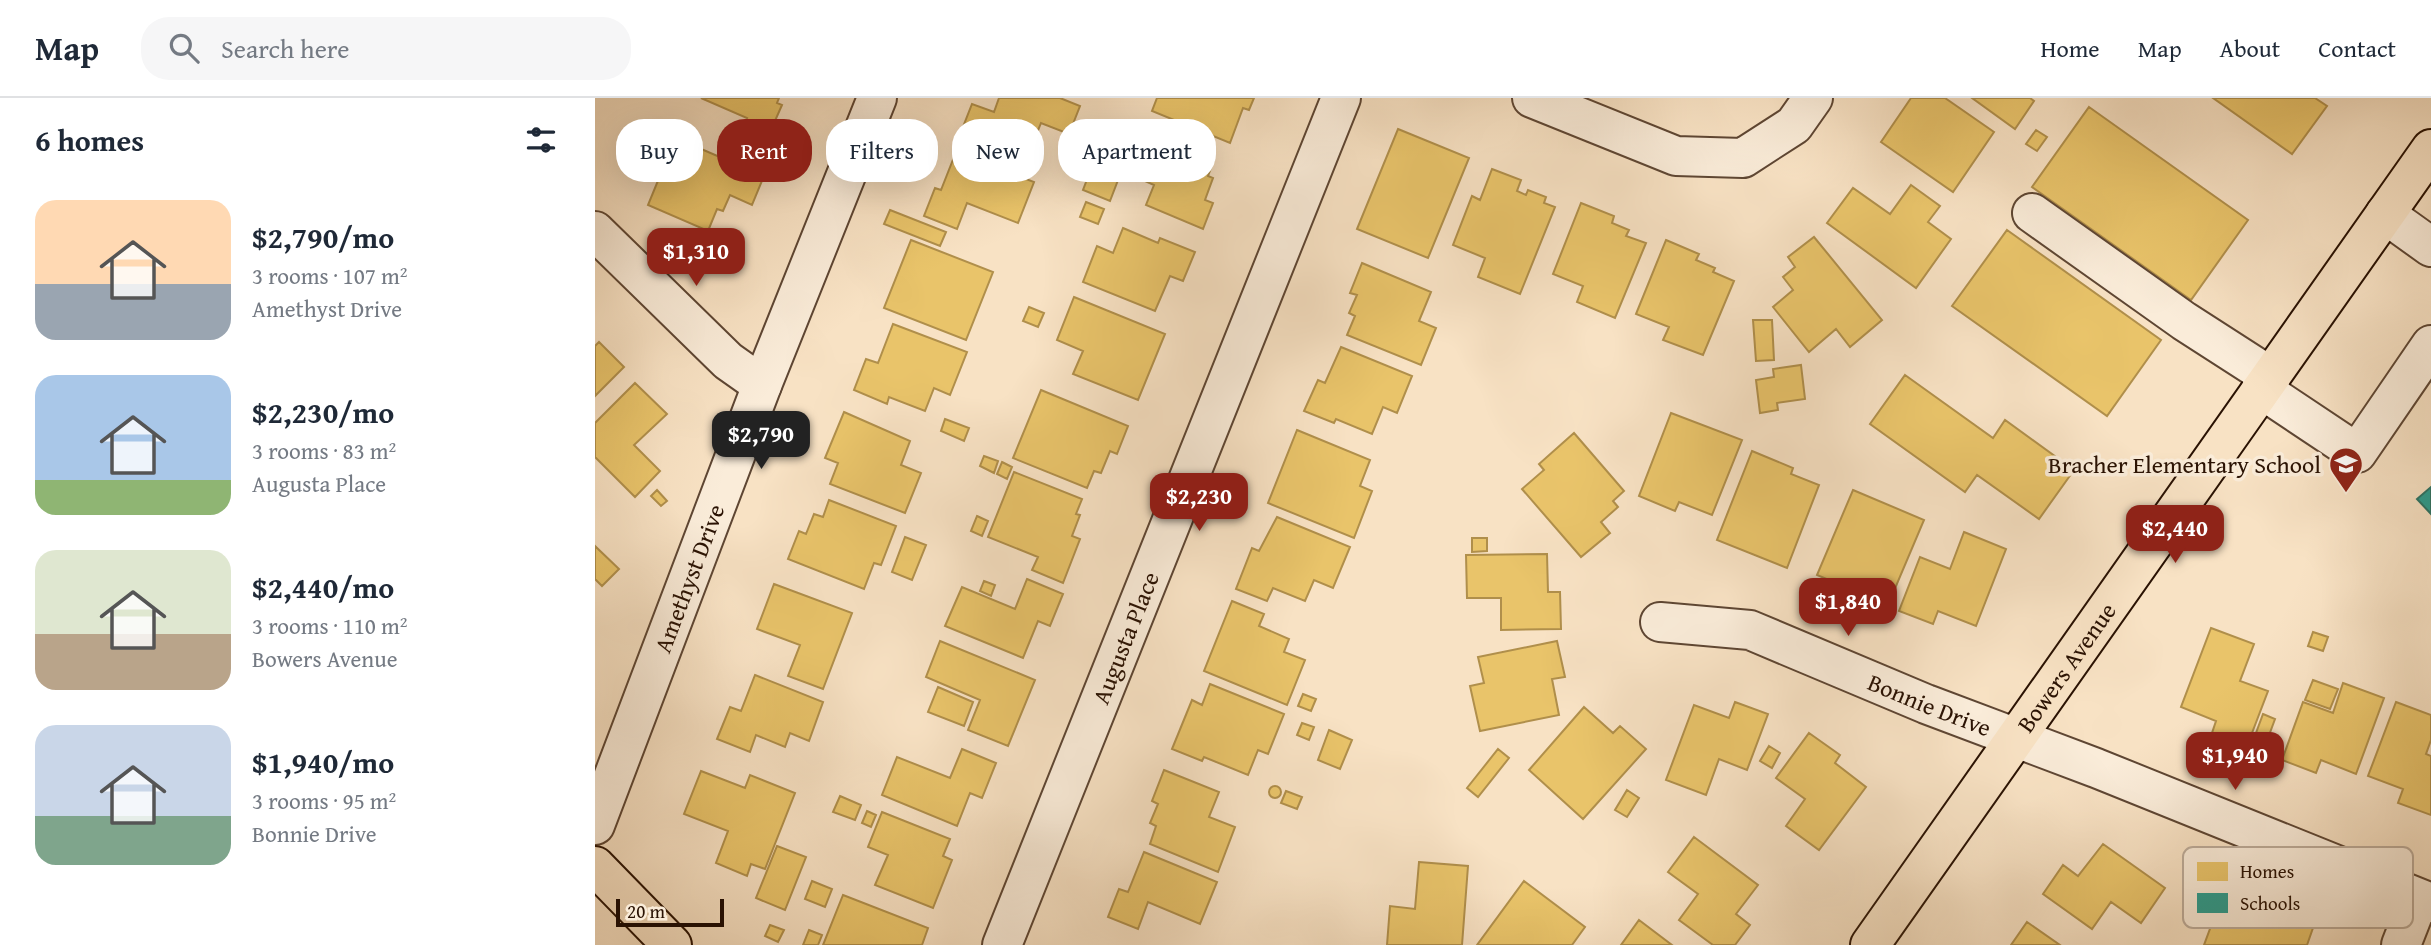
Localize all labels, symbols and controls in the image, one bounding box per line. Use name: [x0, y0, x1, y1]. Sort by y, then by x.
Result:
search box: [141, 17, 631, 80]
text: Map: [35, 24, 99, 72]
icon: search: [165, 29, 203, 67]
text: Search here: [221, 29, 349, 68]
text: Home: [2041, 31, 2100, 66]
text: Map: [2138, 31, 2182, 66]
text: About: [2220, 31, 2280, 66]
text: Contact: [2318, 31, 2396, 66]
text: 6 homes: [35, 118, 144, 162]
chip: Buy: [616, 119, 703, 182]
chip: Rent: [717, 119, 812, 182]
chip: Filters: [826, 119, 938, 182]
chip: New: [952, 119, 1044, 182]
chip: Apartment: [1058, 119, 1216, 182]
icon: filters: [522, 121, 560, 159]
text: $2,790/mo: [252, 215, 394, 259]
icon: home: [91, 228, 175, 312]
pin: $1,310: [639, 228, 753, 288]
text: $1,310: [663, 234, 729, 267]
text: 3 rooms · 107 m²: [252, 259, 407, 292]
text: Amethyst Drive: [252, 292, 402, 325]
text: $2,230/mo: [252, 390, 394, 434]
icon: home: [91, 403, 175, 487]
pin: $2,790: [704, 412, 818, 471]
text: $2,790: [728, 417, 794, 450]
text: 3 rooms · 83 m²: [252, 434, 396, 467]
school or university icon: Bracher Elementary School: [2327, 445, 2365, 494]
place label: Bracher Elementary School: [2048, 447, 2321, 482]
text: Augusta Place: [252, 467, 386, 500]
pin: $2,230: [1142, 474, 1256, 533]
text: $2,230: [1166, 479, 1232, 512]
street label: Amethyst Drive: [645, 499, 733, 658]
pin: $2,440: [2118, 505, 2232, 565]
text: $2,440: [2142, 511, 2208, 544]
text: $2,440/mo: [252, 565, 394, 609]
street label: Augusta Place: [1083, 566, 1167, 709]
icon: home: [91, 578, 175, 662]
pin: $1,840: [1791, 578, 1905, 638]
text: $1,840: [1815, 584, 1881, 617]
street label: Bowers Avenue: [2008, 595, 2124, 739]
text: 3 rooms · 110 m²: [252, 609, 407, 642]
text: Bowers Avenue: [252, 642, 397, 675]
street label: Bonnie Drive: [1863, 664, 1996, 745]
pin: $1,940: [2178, 732, 2292, 792]
text: $1,940: [2202, 738, 2268, 771]
text: $1,940/mo: [252, 740, 394, 784]
icon: home: [91, 753, 175, 837]
text: 3 rooms · 95 m²: [252, 784, 396, 817]
text: Bonnie Drive: [252, 817, 377, 850]
legend: [2183, 847, 2413, 928]
text: Homes: [2240, 857, 2294, 885]
text: Schools: [2240, 889, 2300, 917]
scale bar: [616, 896, 725, 928]
text: 20 m: [627, 897, 665, 925]

